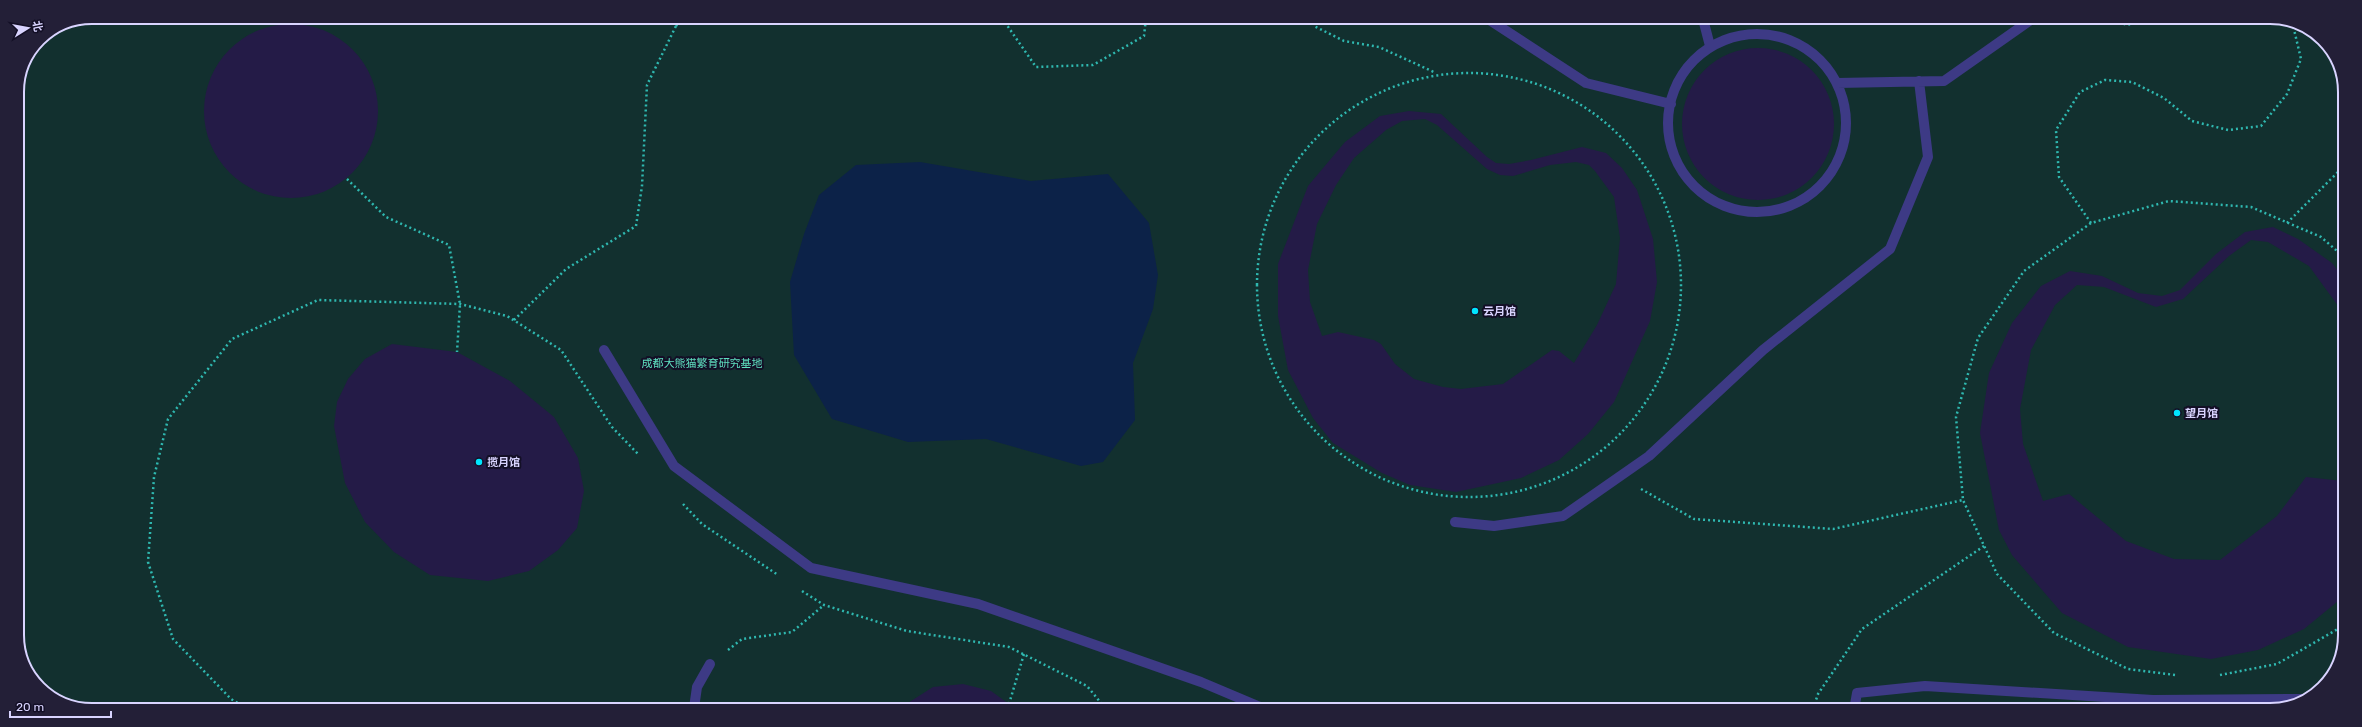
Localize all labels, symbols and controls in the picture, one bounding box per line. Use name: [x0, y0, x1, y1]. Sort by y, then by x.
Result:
north arrow: [8, 8, 48, 48]
text: 北: [30, 20, 45, 33]
place label: 云月馆: [1483, 305, 1516, 318]
marker: 云月馆: [1470, 306, 1480, 316]
park label: 成都大熊猫繁育研究基地: [642, 357, 763, 370]
place label: 望月馆: [2185, 407, 2218, 420]
marker: 望月馆: [2172, 408, 2182, 418]
place label: 揽月馆: [487, 456, 520, 469]
marker: 揽月馆: [474, 457, 484, 467]
scale bar: [10, 693, 111, 719]
text: 20 m: [16, 700, 44, 714]

